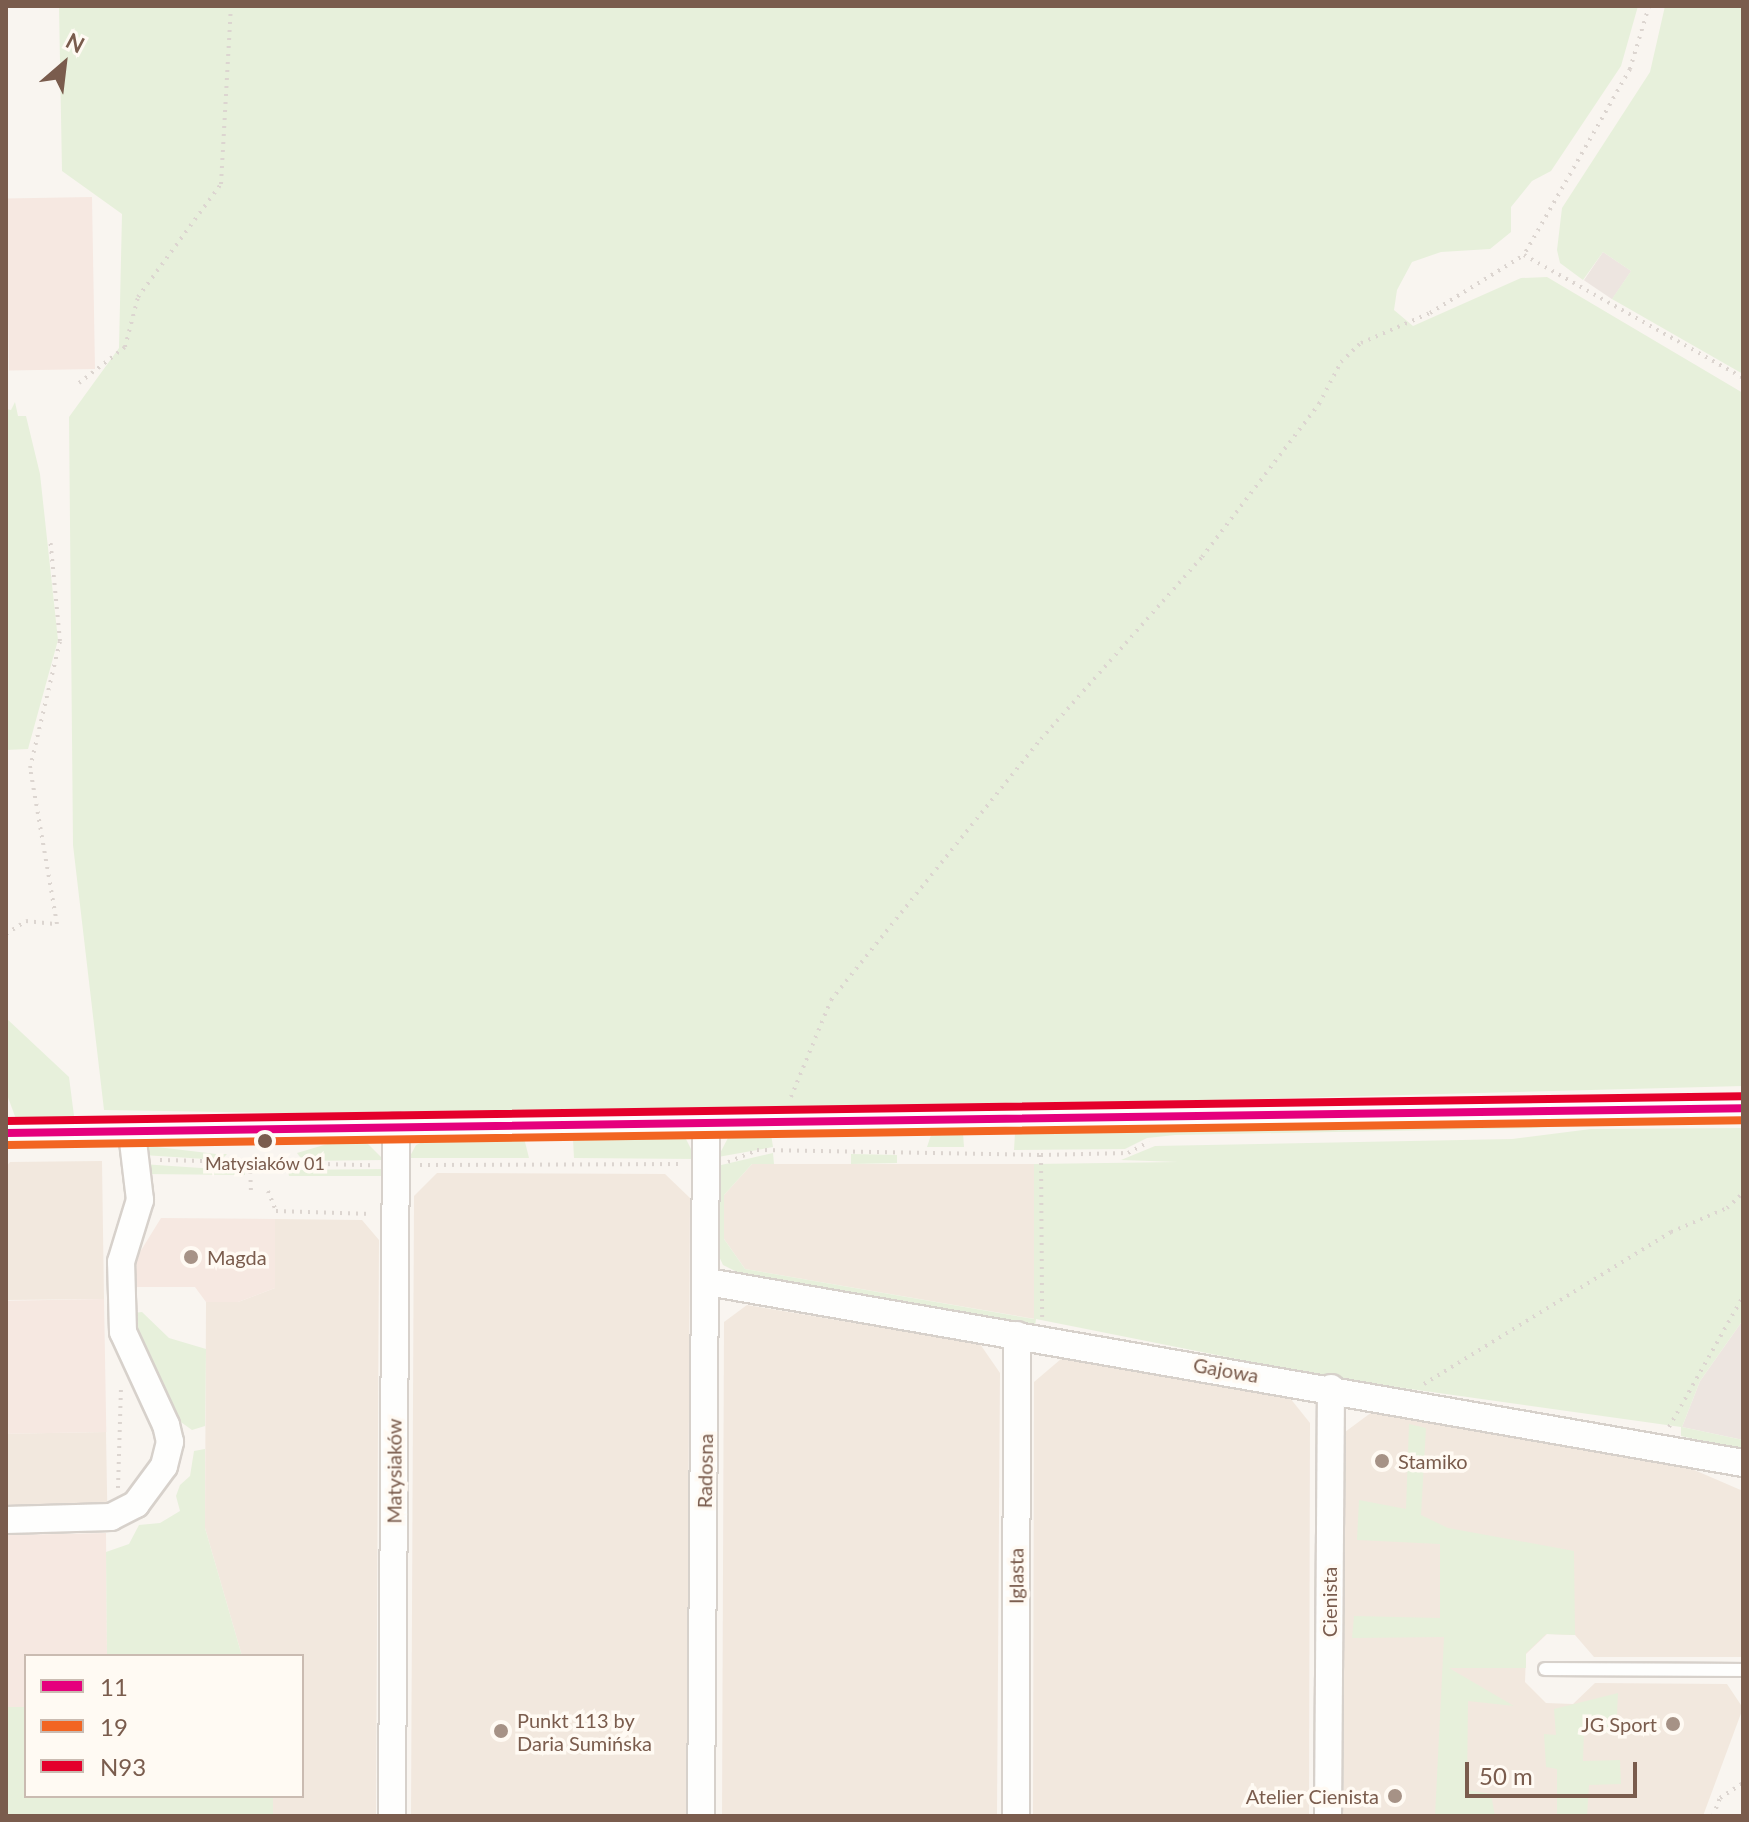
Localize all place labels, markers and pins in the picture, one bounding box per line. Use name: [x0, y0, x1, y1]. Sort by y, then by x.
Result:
marker: Matysiaków 01: [257, 1133, 273, 1149]
place label: Matysiaków 01: [205, 1152, 325, 1174]
place label: Magda: [207, 1245, 267, 1269]
marker: Magda: [182, 1248, 200, 1266]
place label: Stamiko: [1398, 1449, 1468, 1473]
marker: Stamiko: [1373, 1452, 1391, 1470]
place label: Punkt 113 by Daria Sumińska: [517, 1708, 652, 1755]
place label: JG Sport: [1581, 1712, 1657, 1736]
marker: JG Sport: [1664, 1715, 1682, 1733]
marker: Punkt 113 by Daria Sumińska: [492, 1722, 510, 1740]
place label: Atelier Cienista: [1245, 1784, 1379, 1808]
marker: Atelier Cienista: [1386, 1787, 1404, 1805]

